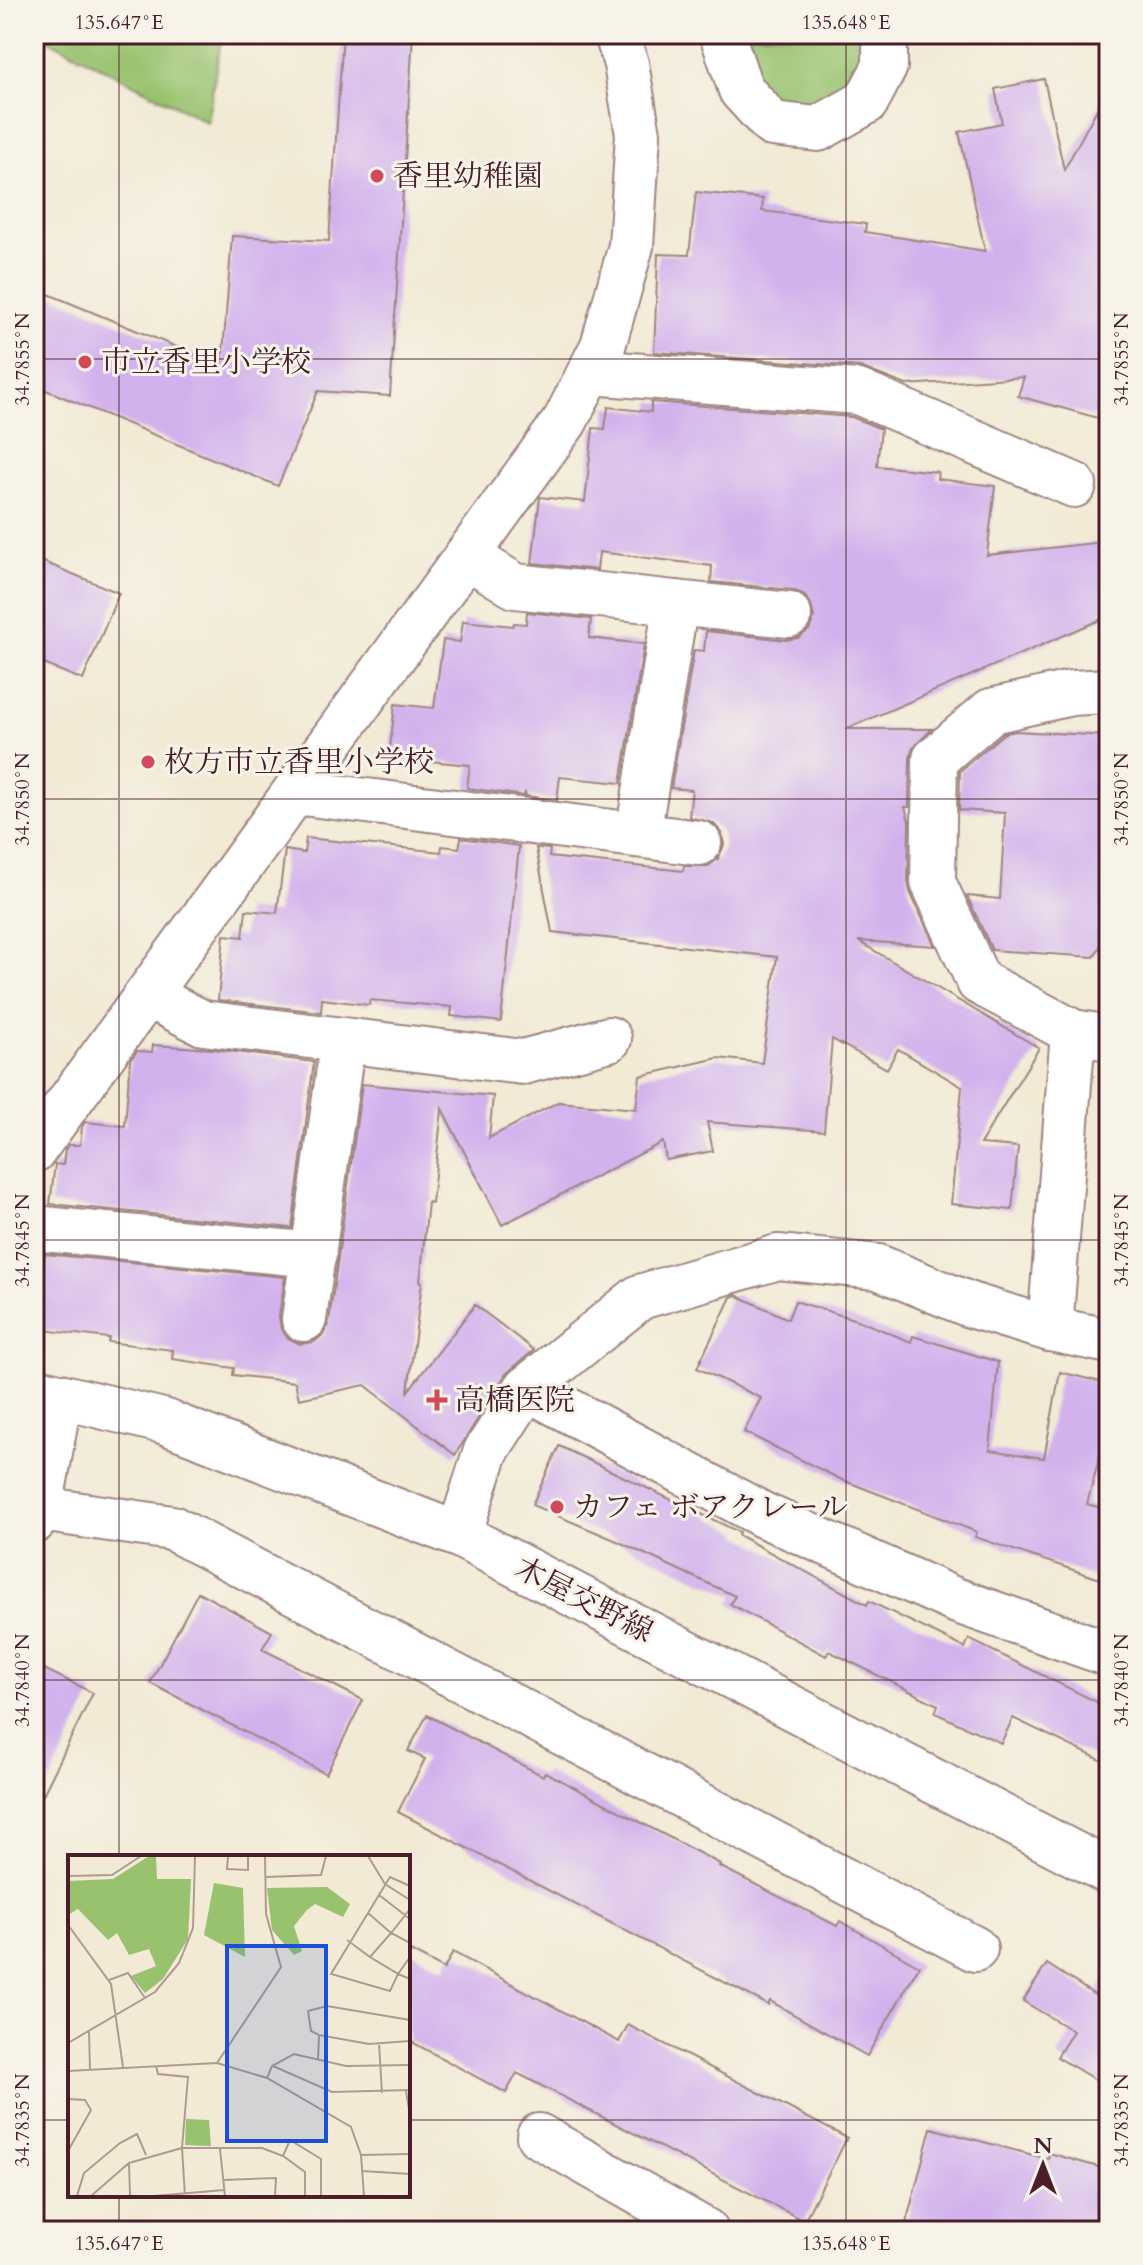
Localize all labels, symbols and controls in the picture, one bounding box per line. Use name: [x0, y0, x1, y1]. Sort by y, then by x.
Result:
text: 135.647°E: [74, 9, 164, 36]
text: 135.648°E: [801, 9, 891, 36]
place label: 香里幼稚園: [393, 156, 543, 197]
marker: 香里幼稚園: [368, 167, 386, 185]
text: 34.7855°N: [9, 312, 36, 406]
text: 34.7855°N: [1108, 312, 1135, 406]
place label: 市立香里小学校: [101, 342, 311, 383]
marker: 市立香里小学校: [76, 353, 94, 371]
place label: 枚方市立香里小学校: [164, 742, 434, 783]
text: 34.7850°N: [9, 752, 36, 846]
text: 34.7850°N: [1108, 752, 1135, 846]
marker: 枚方市立香里小学校: [139, 753, 157, 771]
text: 34.7845°N: [9, 1193, 36, 1287]
text: 34.7845°N: [1108, 1193, 1135, 1287]
place label: 高橋医院: [455, 1380, 575, 1421]
marker: 高橋医院: [426, 1389, 448, 1411]
place label: カフェ ボアクレール: [573, 1487, 848, 1528]
marker: カフェ ボアクレール: [548, 1498, 566, 1516]
street label: 木屋交野線: [508, 1548, 660, 1652]
text: 34.7840°N: [9, 1633, 36, 1727]
text: 34.7840°N: [1108, 1633, 1135, 1727]
inset map: [68, 1855, 410, 2197]
text: 34.7835°N: [9, 2073, 36, 2167]
text: 34.7835°N: [1108, 2073, 1135, 2167]
north arrow: [1003, 2125, 1083, 2205]
text: N: [1033, 2131, 1053, 2161]
text: 135.647°E: [74, 2230, 164, 2257]
text: 135.648°E: [801, 2230, 891, 2257]

